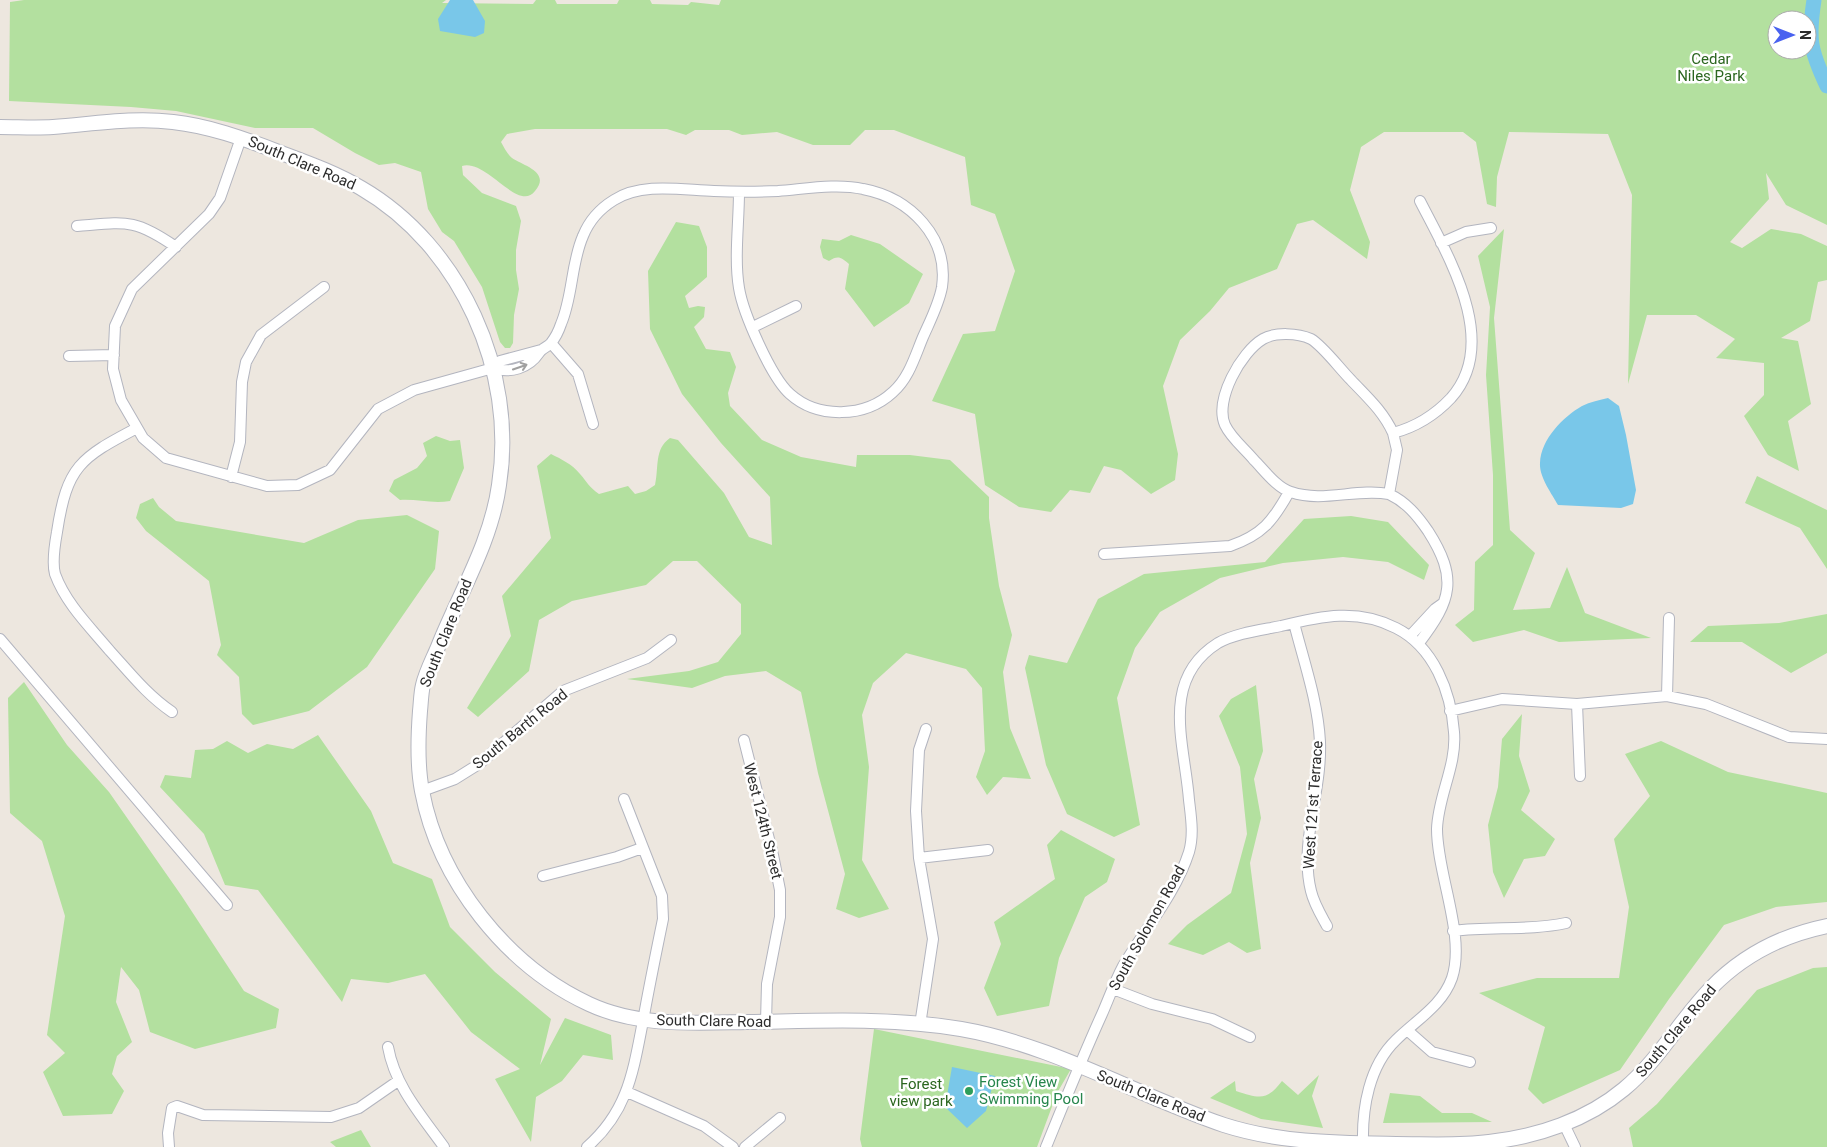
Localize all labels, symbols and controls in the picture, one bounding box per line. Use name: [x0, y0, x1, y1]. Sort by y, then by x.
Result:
north arrow: [1767, 10, 1817, 60]
text: N: [1797, 30, 1813, 40]
park label: Cedar Niles Park: [1677, 50, 1745, 85]
street label: South Clare Road: [245, 132, 359, 194]
one-way arrow: [512, 362, 527, 371]
street label: South Clare Road: [416, 576, 476, 690]
street label: South Barth Road: [469, 685, 571, 773]
street label: West 121st Terrace: [1300, 740, 1326, 870]
street label: West 124th Street: [740, 761, 786, 881]
street label: South Solomon Road: [1105, 862, 1189, 994]
street label: South Clare Road: [1632, 981, 1720, 1081]
street label: South Clare Road: [656, 1011, 772, 1031]
street label: South Clare Road: [1094, 1066, 1208, 1126]
place label: Forest View Swimming Pool: [979, 1073, 1083, 1108]
park label: Forest view park: [889, 1075, 953, 1110]
marker: Forest View Swimming Pool: [963, 1085, 975, 1097]

